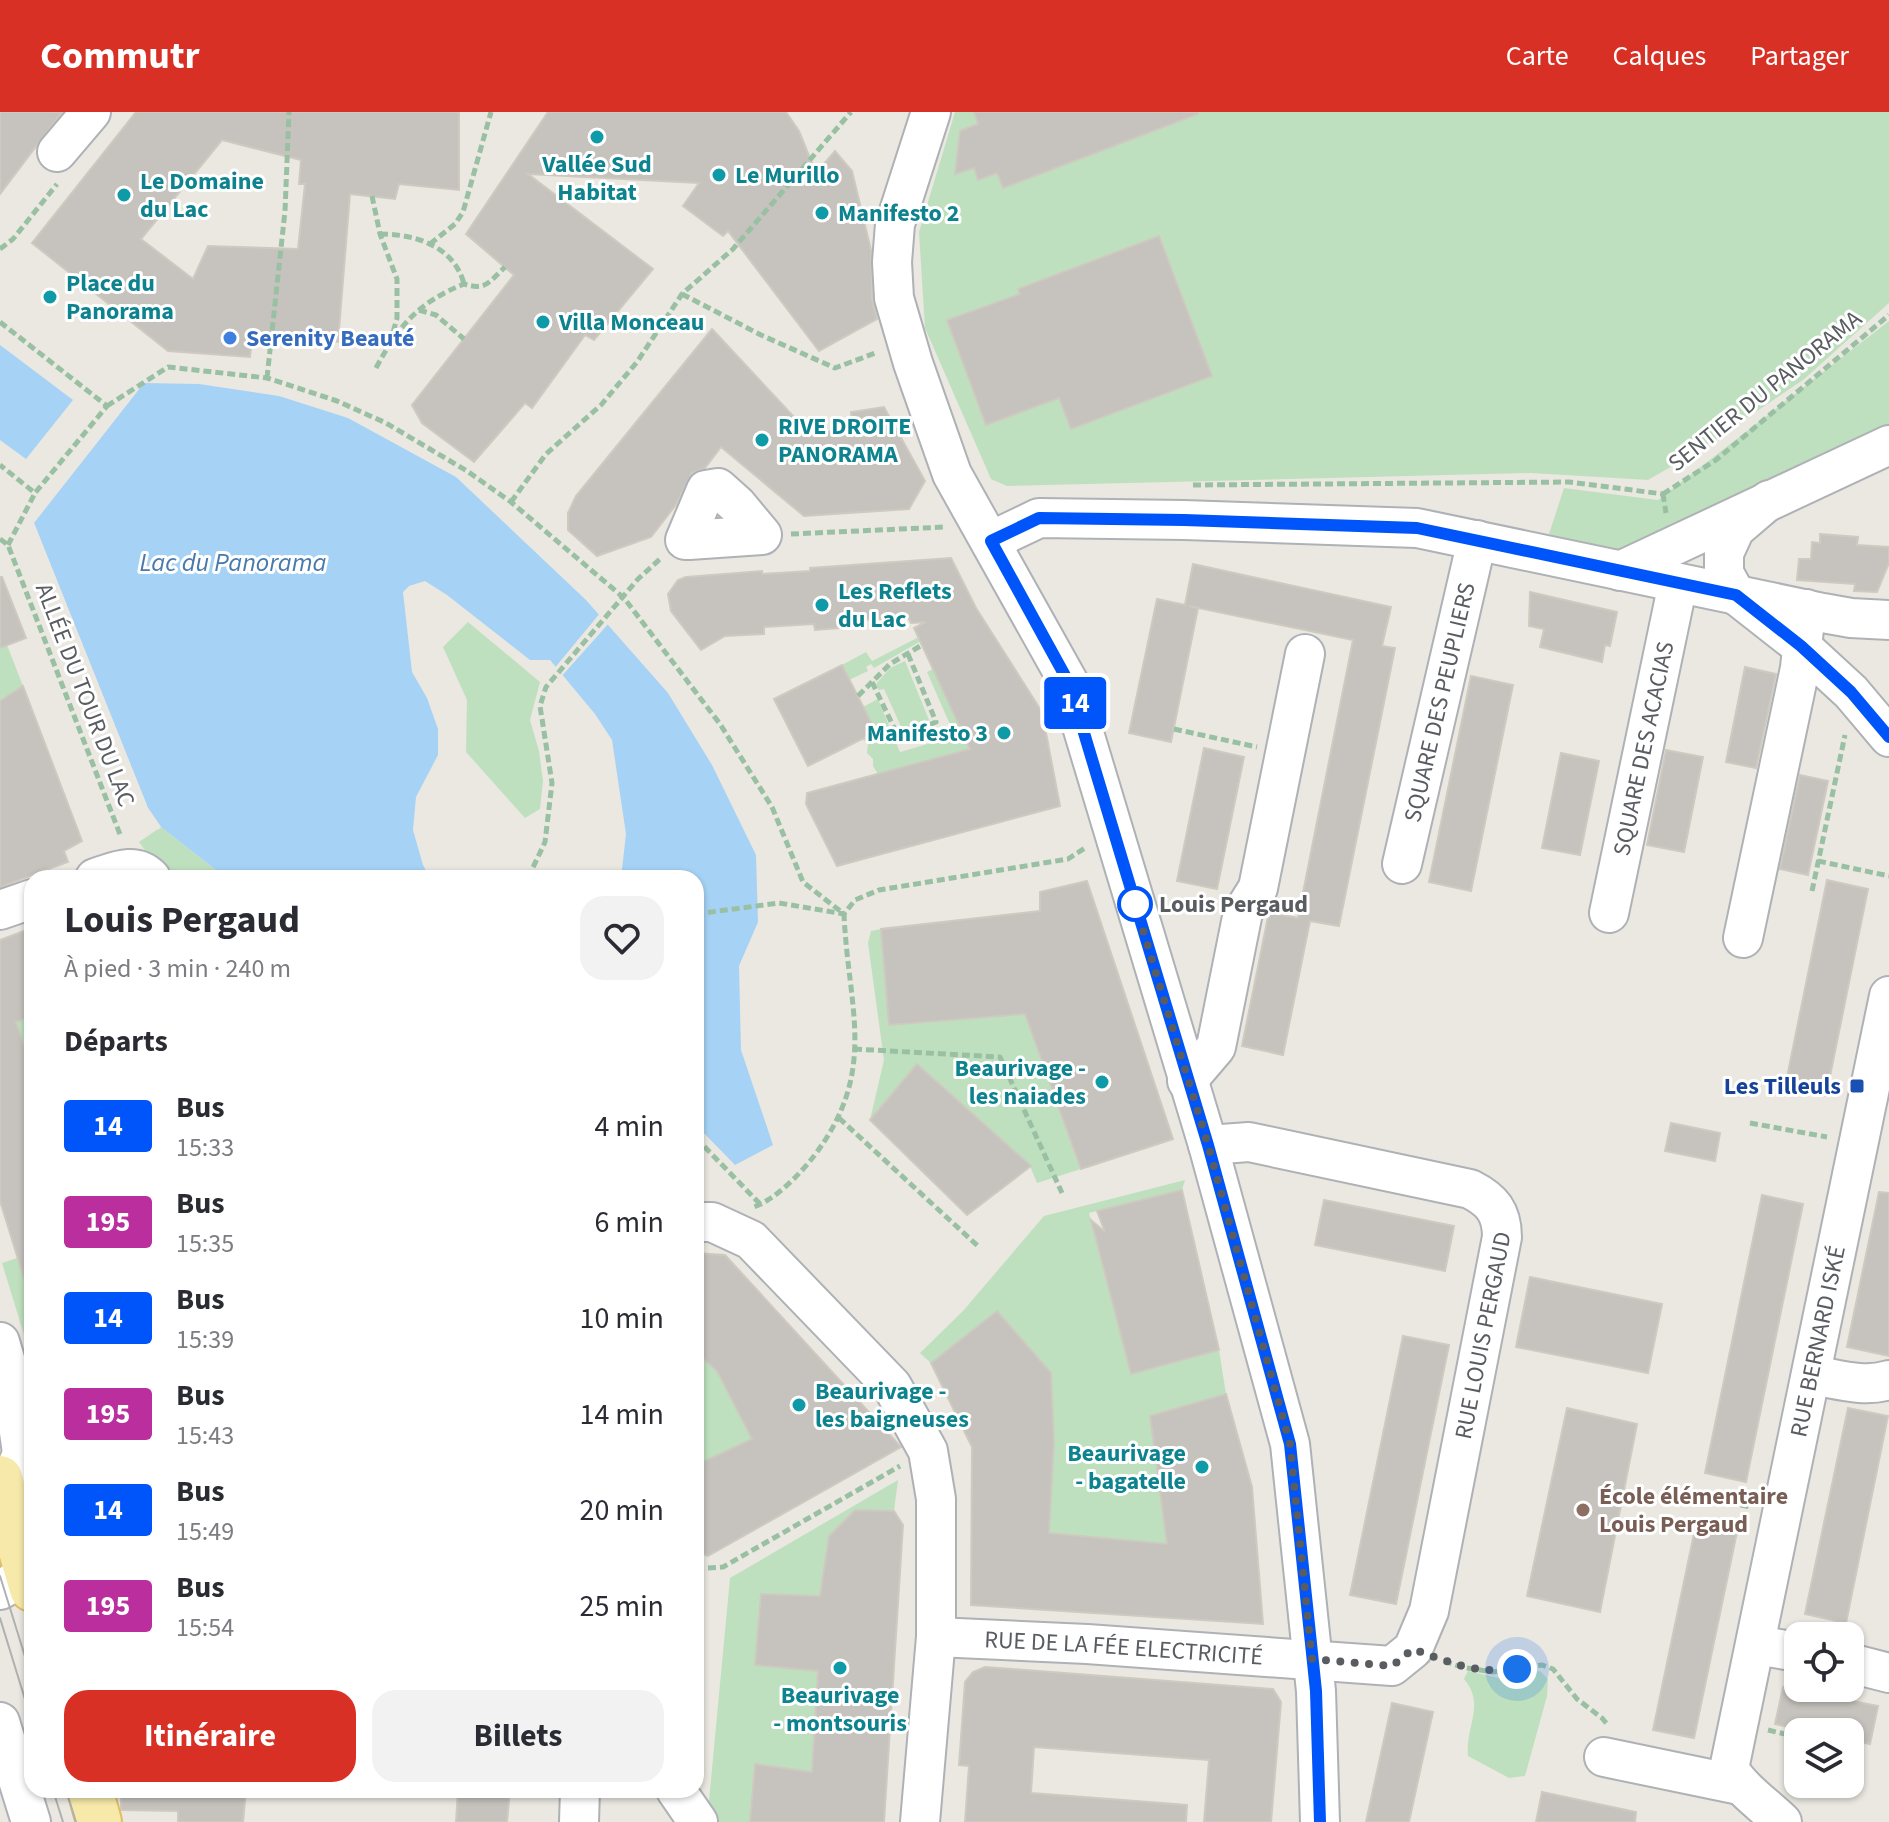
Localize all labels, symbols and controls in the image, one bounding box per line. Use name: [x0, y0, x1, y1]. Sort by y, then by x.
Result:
text: Commutr: [40, 29, 200, 83]
text: Carte: [1506, 36, 1569, 76]
text: Calques: [1613, 36, 1706, 76]
text: Partager: [1750, 36, 1849, 76]
marker: Vallée Sud Habitat: [588, 128, 606, 146]
place label: Vallée Sud Habitat: [541, 147, 652, 210]
place label: Le Murillo: [735, 158, 839, 193]
place label: Le Domaine du Lac: [140, 164, 264, 227]
marker: Le Murillo: [710, 166, 728, 184]
marker: Le Domaine du Lac: [115, 186, 133, 204]
place label: Manifesto 2: [838, 196, 959, 231]
marker: Manifesto 2: [813, 204, 831, 222]
place label: Place du Panorama: [66, 266, 174, 329]
marker: Place du Panorama: [41, 288, 59, 306]
street label: SENTIER DU PANORAMA: [1661, 302, 1869, 480]
place label: Villa Monceau: [558, 305, 705, 340]
marker: Villa Monceau: [534, 313, 552, 331]
place label: Serenity Beauté: [246, 321, 415, 356]
marker: Serenity Beauté: [221, 329, 239, 347]
place label: RIVE DROITE PANORAMA: [778, 409, 911, 472]
marker: RIVE DROITE PANORAMA: [753, 431, 771, 449]
water label: Lac du Panorama: [140, 544, 327, 581]
place label: Les Reflets du Lac: [838, 574, 952, 637]
street label: ALLÉE DU TOUR DU LAC: [26, 578, 144, 812]
street label: SQUARE DES PEUPLIERS: [1395, 579, 1484, 826]
marker: Les Reflets du Lac: [813, 596, 831, 614]
street label: SQUARE DES ACACIAS: [1604, 638, 1683, 859]
line badge: 14: [1039, 677, 1111, 729]
text: 14: [1060, 683, 1090, 723]
place label: Manifesto 3: [867, 716, 988, 751]
marker: Manifesto 3: [995, 724, 1013, 742]
marker: Louis Pergaud: [1118, 887, 1152, 921]
place label: Louis Pergaud: [1159, 887, 1308, 922]
text: Louis Pergaud: [64, 893, 300, 947]
button: heart: [580, 896, 664, 980]
text: À pied · 3 min · 240 m: [64, 950, 291, 987]
text: Départs: [64, 1020, 168, 1063]
place label: Beaurivage - les naiades: [955, 1051, 1086, 1114]
place label: Les Tilleuls: [1724, 1069, 1841, 1104]
marker: Beaurivage - les naiades: [1093, 1073, 1111, 1091]
marker: Les Tilleuls: [1848, 1077, 1866, 1095]
text: Bus: [176, 1086, 224, 1129]
text: 4 min: [594, 1105, 664, 1148]
text: 14: [93, 1106, 123, 1146]
text: 15:33: [176, 1129, 234, 1166]
text: Bus: [176, 1182, 224, 1225]
text: 6 min: [594, 1201, 664, 1244]
text: 195: [86, 1202, 130, 1242]
text: 15:35: [176, 1225, 234, 1262]
street label: RUE LOUIS PERGAUD: [1445, 1229, 1520, 1442]
street label: RUE BERNARD ISKÉ: [1781, 1242, 1854, 1440]
text: Bus: [176, 1278, 224, 1321]
text: 10 min: [580, 1297, 664, 1340]
text: 14: [93, 1298, 123, 1338]
text: 15:39: [176, 1321, 234, 1358]
text: Bus: [176, 1374, 224, 1417]
place label: Beaurivage - les baigneuses: [815, 1374, 969, 1437]
text: 14 min: [580, 1393, 664, 1436]
text: 195: [86, 1394, 130, 1434]
marker: Beaurivage - les baigneuses: [790, 1396, 808, 1414]
text: 15:43: [176, 1417, 234, 1454]
place label: Beaurivage - bagatelle: [1067, 1436, 1186, 1499]
marker: Beaurivage - bagatelle: [1193, 1458, 1211, 1476]
text: Bus: [176, 1470, 224, 1513]
place label: École élémentaire Louis Pergaud: [1599, 1479, 1788, 1542]
text: 20 min: [580, 1489, 664, 1532]
text: 14: [93, 1490, 123, 1530]
marker: École élémentaire Louis Pergaud: [1574, 1501, 1592, 1519]
text: 15:49: [176, 1513, 234, 1550]
text: Bus: [176, 1566, 224, 1609]
text: 25 min: [580, 1585, 664, 1628]
text: 195: [86, 1586, 130, 1626]
text: 15:54: [176, 1609, 234, 1646]
street label: RUE DE LA FÉE ELECTRICITÉ: [984, 1622, 1264, 1674]
map controls: [1784, 1622, 1864, 1798]
button: locate: [1784, 1622, 1864, 1702]
your location: [1497, 1649, 1537, 1689]
marker: Beaurivage - montsouris: [831, 1659, 849, 1677]
place label: Beaurivage - montsouris: [773, 1678, 907, 1741]
button: Itinéraire: [64, 1690, 356, 1782]
button: Billets: [372, 1690, 664, 1782]
button: layers: [1784, 1718, 1864, 1798]

